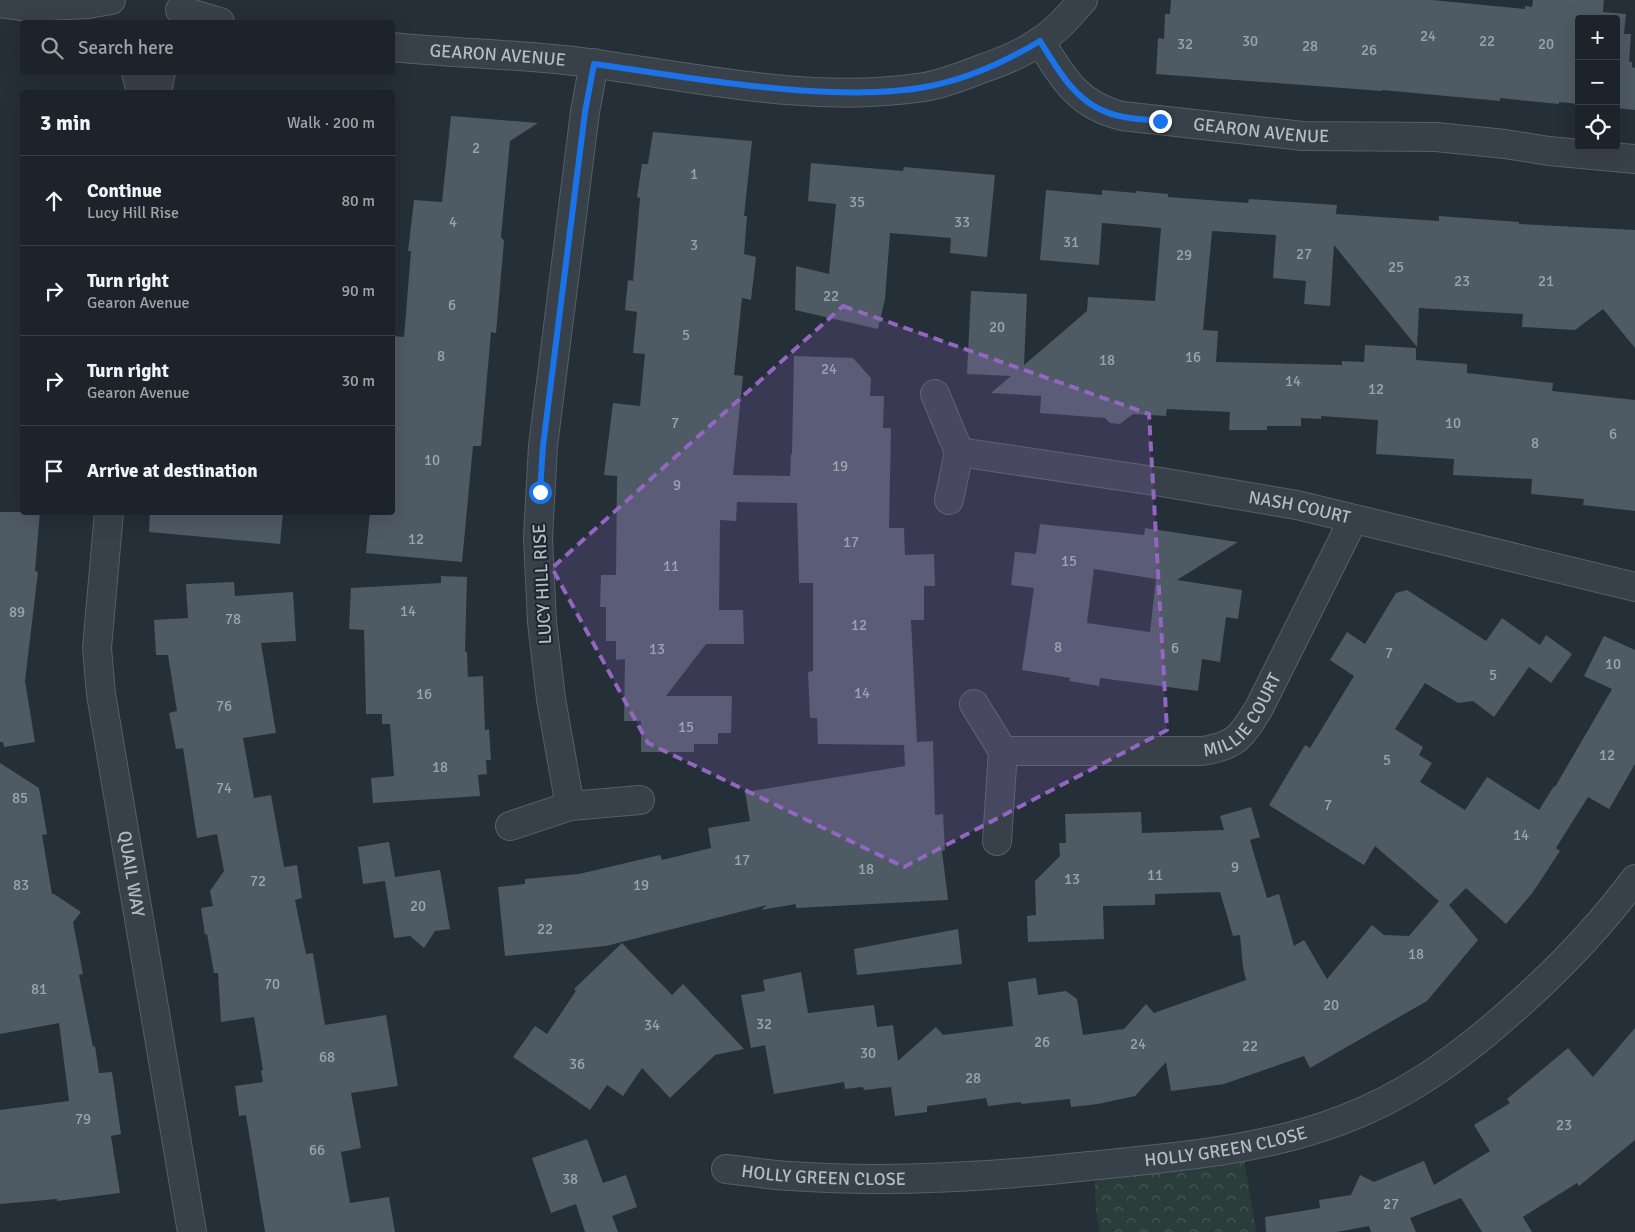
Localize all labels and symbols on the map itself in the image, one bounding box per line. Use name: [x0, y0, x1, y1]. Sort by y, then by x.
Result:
house number: 24: [1420, 27, 1436, 45]
house number: 30: [1242, 32, 1258, 50]
house number: 22: [1479, 32, 1495, 50]
house number: 32: [1177, 35, 1193, 53]
house number: 20: [1538, 35, 1554, 53]
house number: 28: [1302, 37, 1318, 55]
street label: GEARON AVENUE: [429, 39, 567, 71]
house number: 26: [1361, 41, 1377, 59]
route end: [1149, 110, 1172, 133]
street label: GEARON AVENUE: [1192, 113, 1329, 147]
house number: 2: [472, 139, 480, 157]
house number: 1: [690, 165, 698, 183]
house number: 35: [849, 193, 865, 211]
house number: 4: [449, 213, 457, 231]
house number: 33: [954, 213, 970, 231]
house number: 31: [1063, 233, 1079, 251]
house number: 3: [690, 236, 698, 254]
house number: 27: [1296, 245, 1312, 263]
house number: 29: [1176, 246, 1192, 264]
house number: 25: [1388, 258, 1404, 276]
house number: 23: [1454, 272, 1470, 290]
house number: 21: [1538, 272, 1554, 290]
house number: 22: [823, 287, 839, 305]
house number: 6: [448, 296, 456, 314]
house number: 20: [989, 318, 1005, 336]
house number: 5: [682, 326, 690, 344]
house number: 8: [437, 347, 445, 365]
house number: 16: [1185, 348, 1201, 366]
house number: 18: [1099, 351, 1115, 369]
house number: 24: [821, 360, 837, 378]
house number: 14: [1285, 372, 1301, 390]
house number: 12: [1368, 380, 1384, 398]
house number: 7: [671, 414, 679, 432]
house number: 10: [1445, 414, 1461, 432]
house number: 6: [1609, 425, 1617, 443]
house number: 8: [1531, 434, 1539, 452]
house number: 10: [424, 451, 440, 469]
house number: 19: [832, 457, 848, 475]
house number: 9: [673, 476, 681, 494]
route start: [529, 481, 552, 504]
street label: NASH COURT: [1247, 486, 1353, 529]
street label: LUCY HILL RISE: [528, 523, 556, 645]
house number: 12: [408, 530, 424, 548]
house number: 17: [843, 533, 859, 551]
house number: 15: [1061, 552, 1077, 570]
house number: 11: [663, 557, 679, 575]
house number: 14: [400, 602, 416, 620]
house number: 89: [9, 603, 25, 621]
house number: 78: [225, 610, 241, 628]
house number: 12: [851, 616, 867, 634]
house number: 8: [1054, 638, 1062, 656]
house number: 6: [1171, 639, 1179, 657]
house number: 13: [649, 640, 665, 658]
house number: 7: [1385, 644, 1393, 662]
house number: 10: [1605, 655, 1621, 673]
house number: 5: [1489, 666, 1497, 684]
street label: MILLIE COURT: [1201, 669, 1286, 762]
house number: 14: [854, 684, 870, 702]
house number: 16: [416, 685, 432, 703]
house number: 76: [216, 697, 232, 715]
house number: 15: [678, 718, 694, 736]
house number: 12: [1599, 746, 1615, 764]
house number: 5: [1383, 751, 1391, 769]
house number: 18: [432, 758, 448, 776]
house number: 74: [216, 779, 232, 797]
house number: 85: [12, 789, 28, 807]
house number: 7: [1324, 796, 1332, 814]
house number: 14: [1513, 826, 1529, 844]
street label: QUAIL WAY: [113, 829, 149, 918]
house number: 17: [734, 851, 750, 869]
house number: 9: [1231, 858, 1239, 876]
house number: 18: [858, 860, 874, 878]
house number: 11: [1147, 866, 1163, 884]
house number: 13: [1064, 870, 1080, 888]
house number: 72: [250, 872, 266, 890]
house number: 83: [13, 876, 29, 894]
house number: 19: [633, 876, 649, 894]
house number: 20: [410, 897, 426, 915]
house number: 22: [537, 920, 553, 938]
house number: 18: [1408, 945, 1424, 963]
house number: 70: [264, 975, 280, 993]
house number: 81: [31, 980, 47, 998]
house number: 20: [1323, 996, 1339, 1014]
house number: 32: [756, 1015, 772, 1033]
house number: 34: [644, 1016, 660, 1034]
house number: 26: [1034, 1033, 1050, 1051]
house number: 24: [1130, 1035, 1146, 1053]
house number: 22: [1242, 1037, 1258, 1055]
house number: 30: [860, 1044, 876, 1062]
house number: 68: [319, 1048, 335, 1066]
house number: 36: [569, 1055, 585, 1073]
house number: 28: [965, 1069, 981, 1087]
house number: 79: [75, 1110, 91, 1128]
house number: 23: [1556, 1116, 1572, 1134]
street label: HOLLY GREEN CLOSE: [1143, 1121, 1309, 1171]
house number: 66: [309, 1141, 325, 1159]
street label: HOLLY GREEN CLOSE: [740, 1160, 906, 1190]
house number: 38: [562, 1170, 578, 1188]
house number: 27: [1383, 1195, 1399, 1213]

